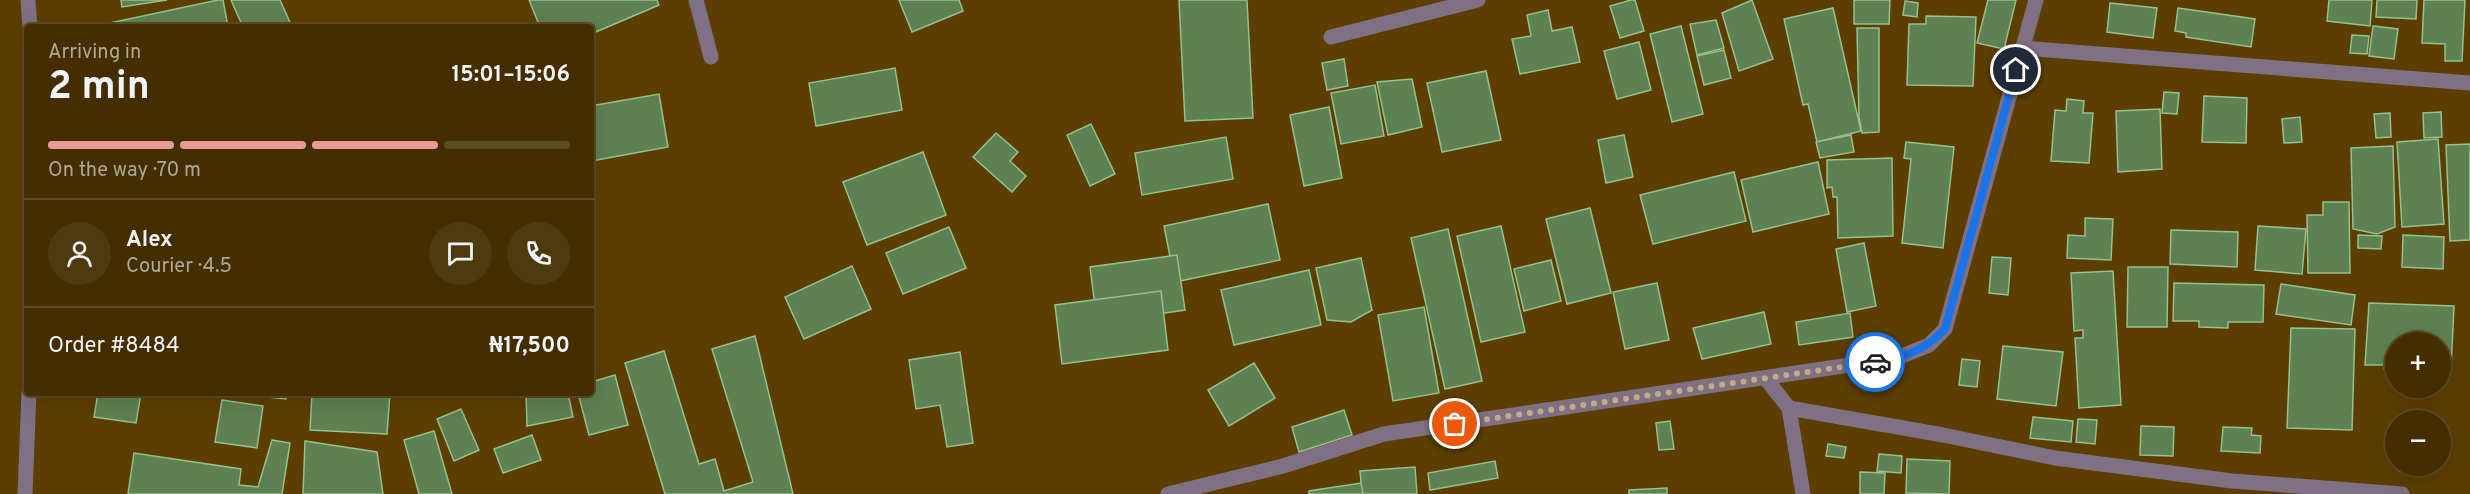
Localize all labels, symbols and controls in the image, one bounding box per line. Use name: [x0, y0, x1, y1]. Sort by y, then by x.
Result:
text: Arriving in: [48, 40, 141, 66]
pin: [1990, 44, 2041, 95]
icon: home: [1999, 53, 2032, 86]
text: 15:01–15:06: [452, 62, 570, 89]
text: 2 min: [48, 64, 150, 113]
text: On the way · 70 m: [48, 158, 201, 184]
button: person: [48, 222, 111, 285]
button: chat: [429, 222, 492, 285]
button: phone: [507, 222, 570, 285]
text: Alex: [126, 227, 173, 254]
text: Courier · 4.5: [126, 254, 232, 280]
courier: [1845, 332, 1905, 392]
map controls: [2385, 332, 2451, 476]
button: +: [2385, 332, 2451, 398]
text: Order #8484: [48, 333, 180, 360]
text: ₦17,500: [489, 333, 570, 360]
icon: car: [1859, 346, 1892, 379]
pin: [1429, 398, 1480, 449]
icon: bag: [1438, 407, 1471, 440]
button: −: [2385, 410, 2451, 476]

